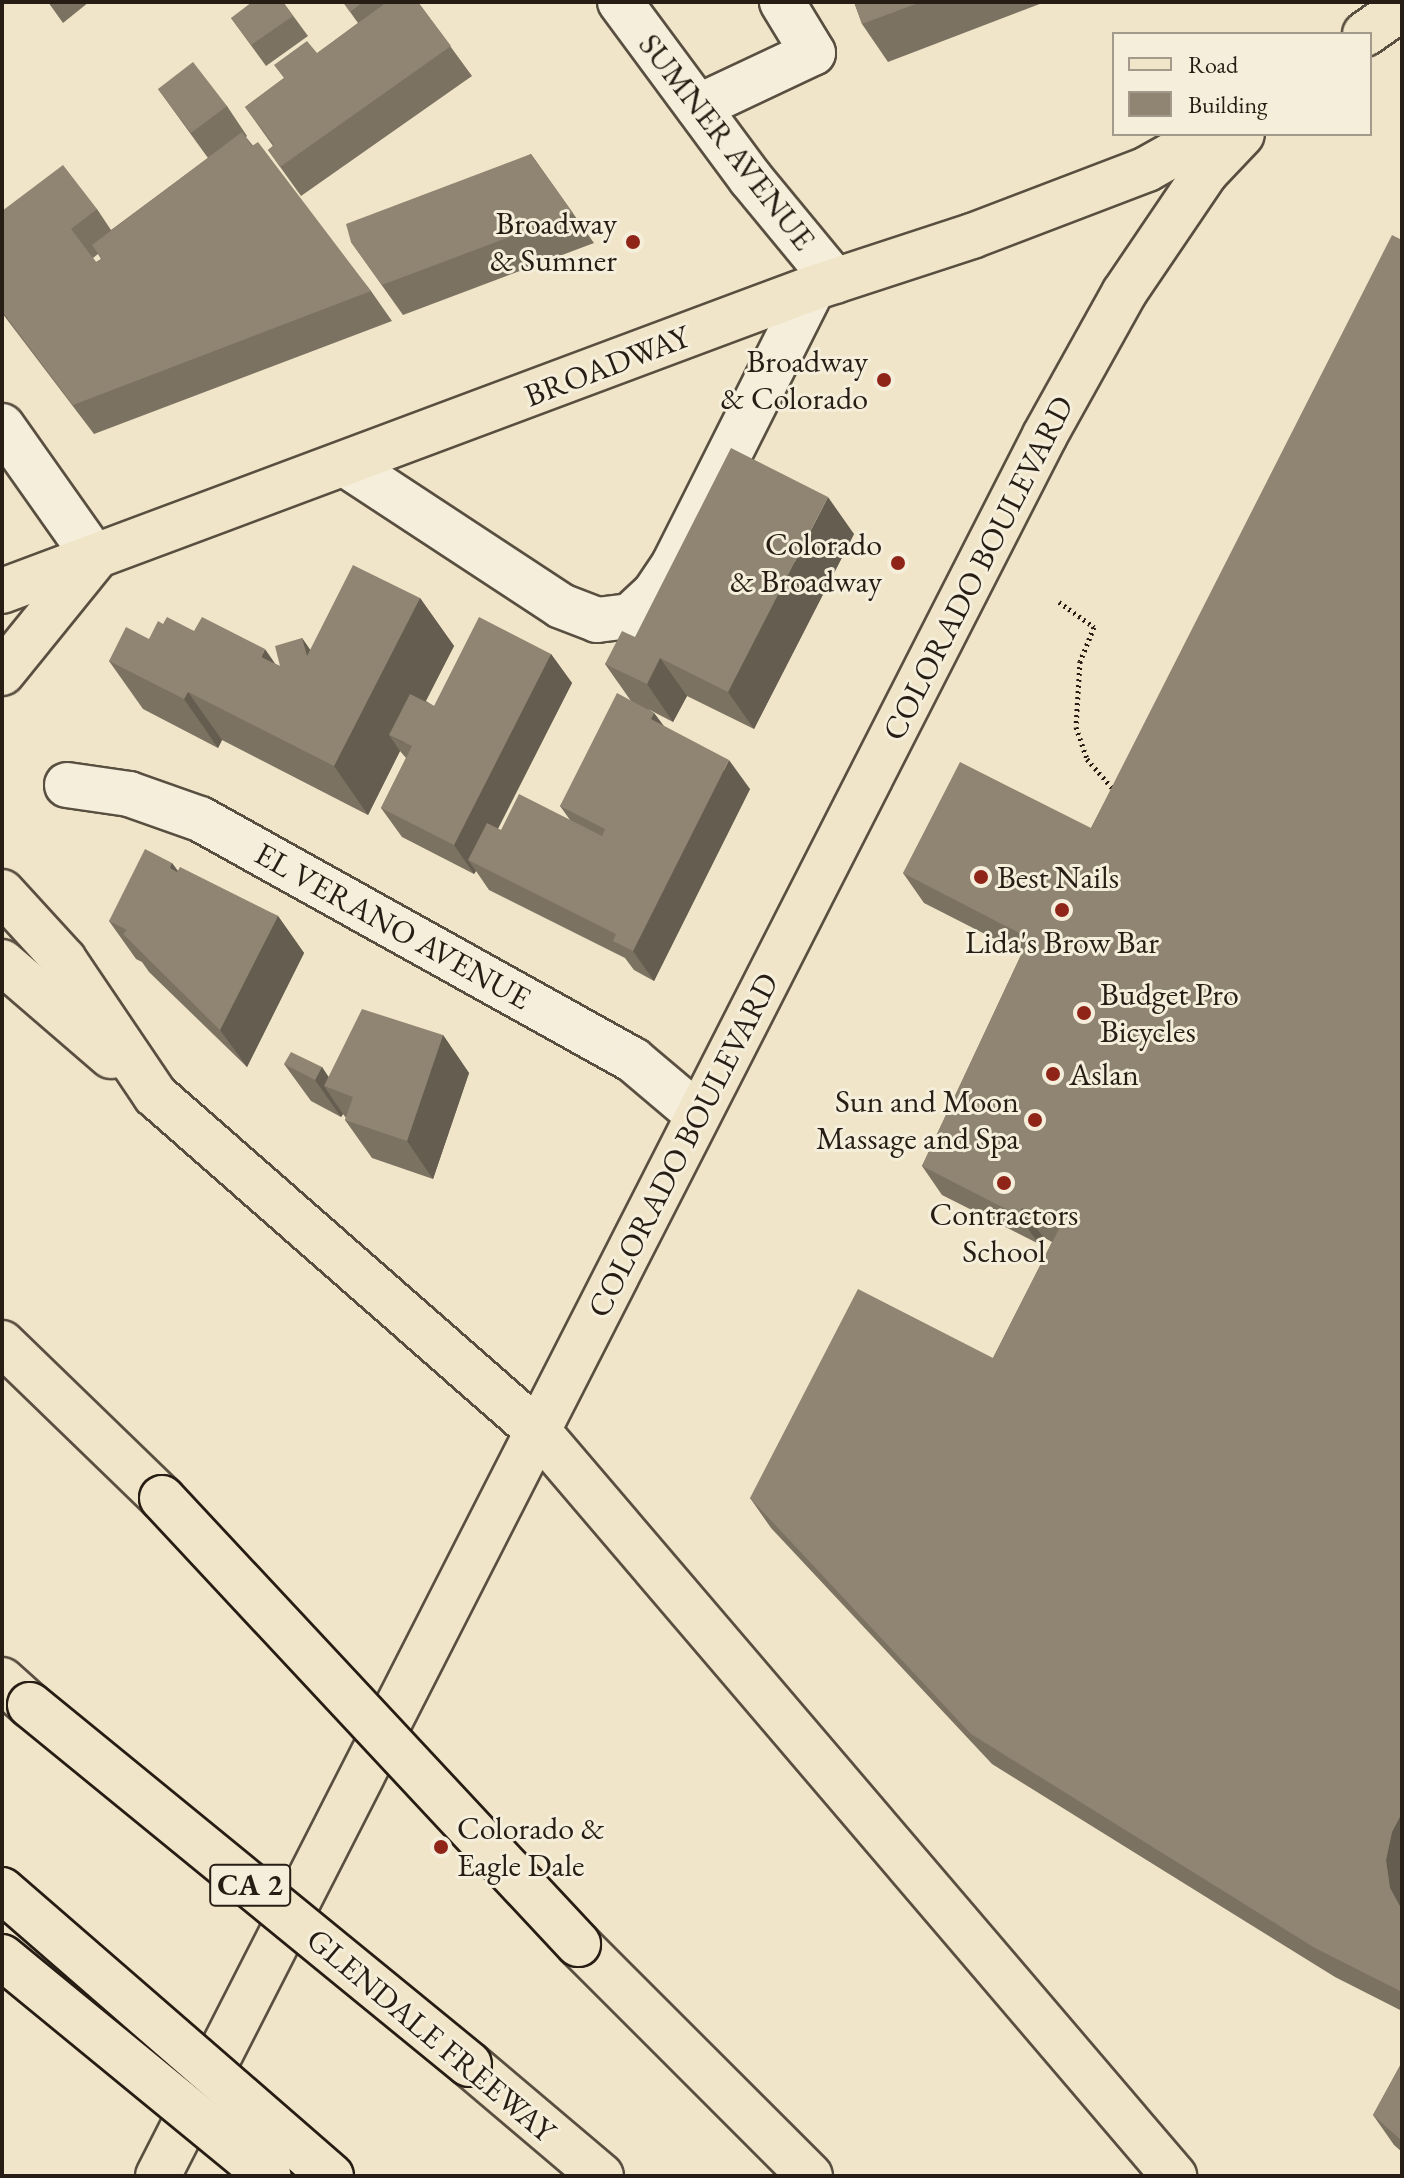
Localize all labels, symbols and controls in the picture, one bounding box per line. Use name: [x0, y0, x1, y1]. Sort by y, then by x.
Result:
street label: SUMNER AVENUE: [631, 26, 823, 258]
legend: [1112, 32, 1372, 136]
text: Road: [1188, 49, 1238, 80]
text: Building: [1188, 89, 1268, 120]
place label: Broadway & Sumner: [490, 205, 617, 280]
marker: Broadway & Sumner: [624, 233, 642, 251]
street label: BROADWAY: [519, 317, 695, 415]
place label: Broadway & Colorado: [720, 343, 868, 418]
marker: Broadway & Colorado: [875, 371, 893, 389]
street label: COLORADO BOULEVARD: [874, 389, 1082, 747]
place label: Colorado & Broadway: [730, 526, 882, 601]
marker: Colorado & Broadway: [889, 554, 907, 572]
street label: EL VERANO AVENUE: [248, 834, 538, 1018]
place label: Best Nails: [997, 858, 1119, 896]
marker: Best Nails: [972, 868, 990, 886]
marker: Lida's Brow Bar: [1053, 901, 1071, 919]
place label: Lida's Brow Bar: [965, 923, 1159, 961]
street label: COLORADO BOULEVARD: [579, 966, 787, 1324]
place label: Budget Pro Bicycles: [1100, 976, 1239, 1051]
marker: Budget Pro Bicycles: [1075, 1004, 1093, 1022]
place label: Aslan: [1069, 1055, 1139, 1093]
marker: Aslan: [1044, 1065, 1062, 1083]
place label: Sun and Moon Massage and Spa: [816, 1083, 1019, 1158]
marker: Sun and Moon Massage and Spa: [1026, 1111, 1044, 1129]
marker: Contractors School: [995, 1174, 1013, 1192]
place label: Contractors School: [930, 1196, 1078, 1271]
place label: Colorado & Eagle Dale: [457, 1810, 605, 1885]
marker: Colorado & Eagle Dale: [432, 1838, 450, 1856]
road number: CA 2: [208, 1859, 292, 1911]
street label: GLENDALE FREEWAY: [299, 1920, 563, 2150]

